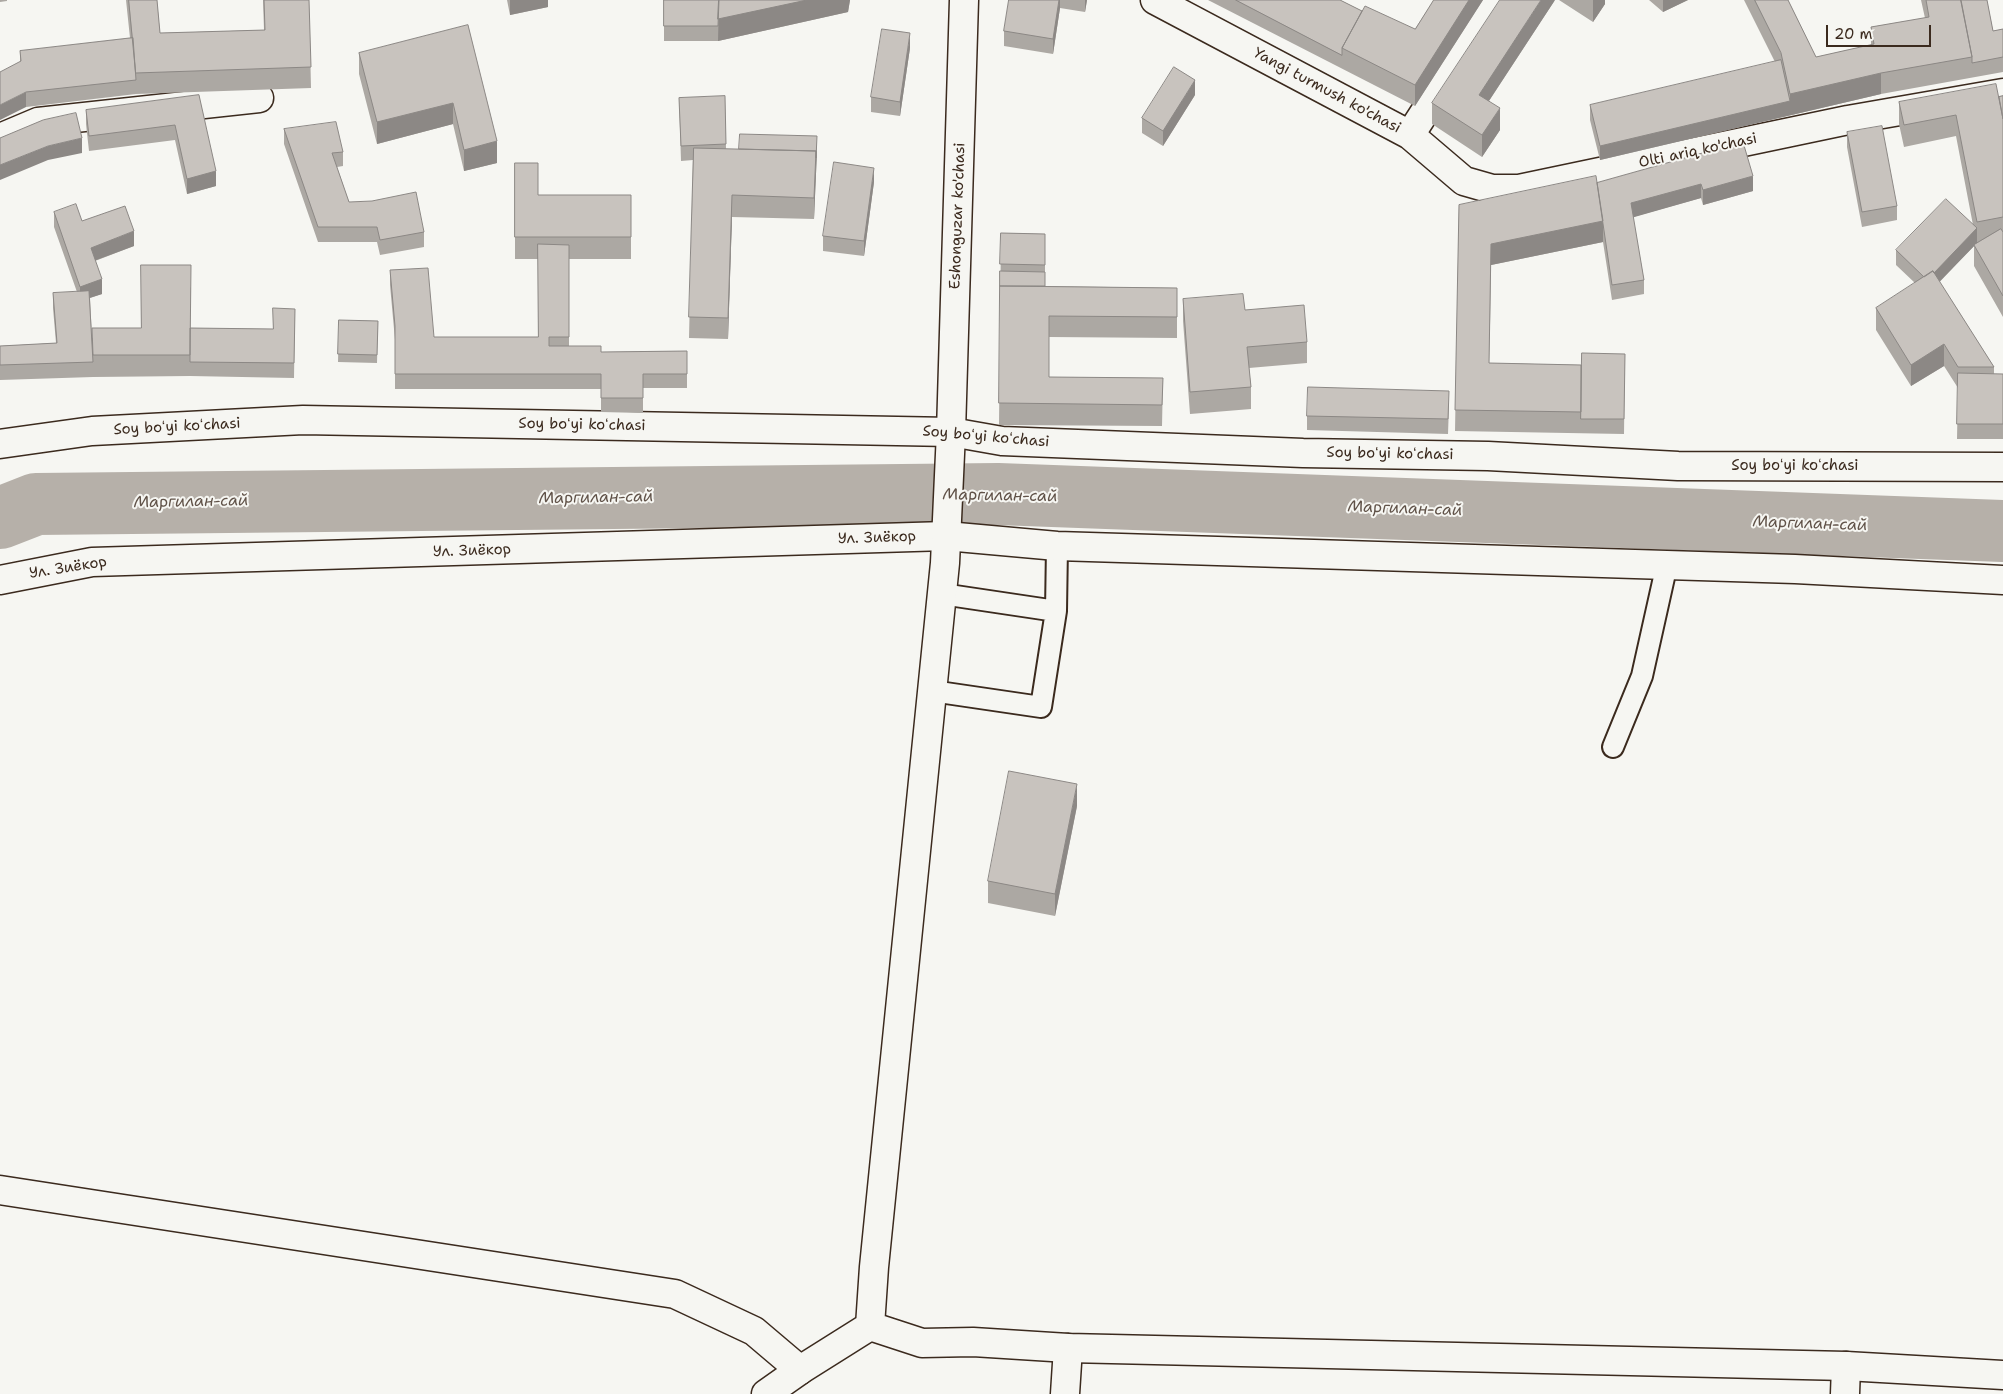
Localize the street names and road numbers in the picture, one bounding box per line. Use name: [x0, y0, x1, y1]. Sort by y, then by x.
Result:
street label: Yangi turmush ko'chasi: [1250, 44, 1404, 138]
street label: Olti ariq ko'chasi: [1637, 130, 1759, 172]
street label: Eshonguzar ko'chasi: [946, 142, 970, 290]
street label: Soy boʻyi koʻchasi: [113, 415, 241, 439]
street label: Soy boʻyi koʻchasi: [518, 415, 646, 435]
street label: Soy boʻyi koʻchasi: [922, 422, 1050, 452]
street label: Soy boʻyi koʻchasi: [1326, 444, 1454, 464]
street label: Soy boʻyi koʻchasi: [1731, 457, 1859, 475]
street label: Ул. Зиёкор: [838, 528, 916, 548]
street label: Ул. Зиёкор: [433, 541, 511, 561]
street label: Ул. Зиёкор: [28, 553, 108, 583]

